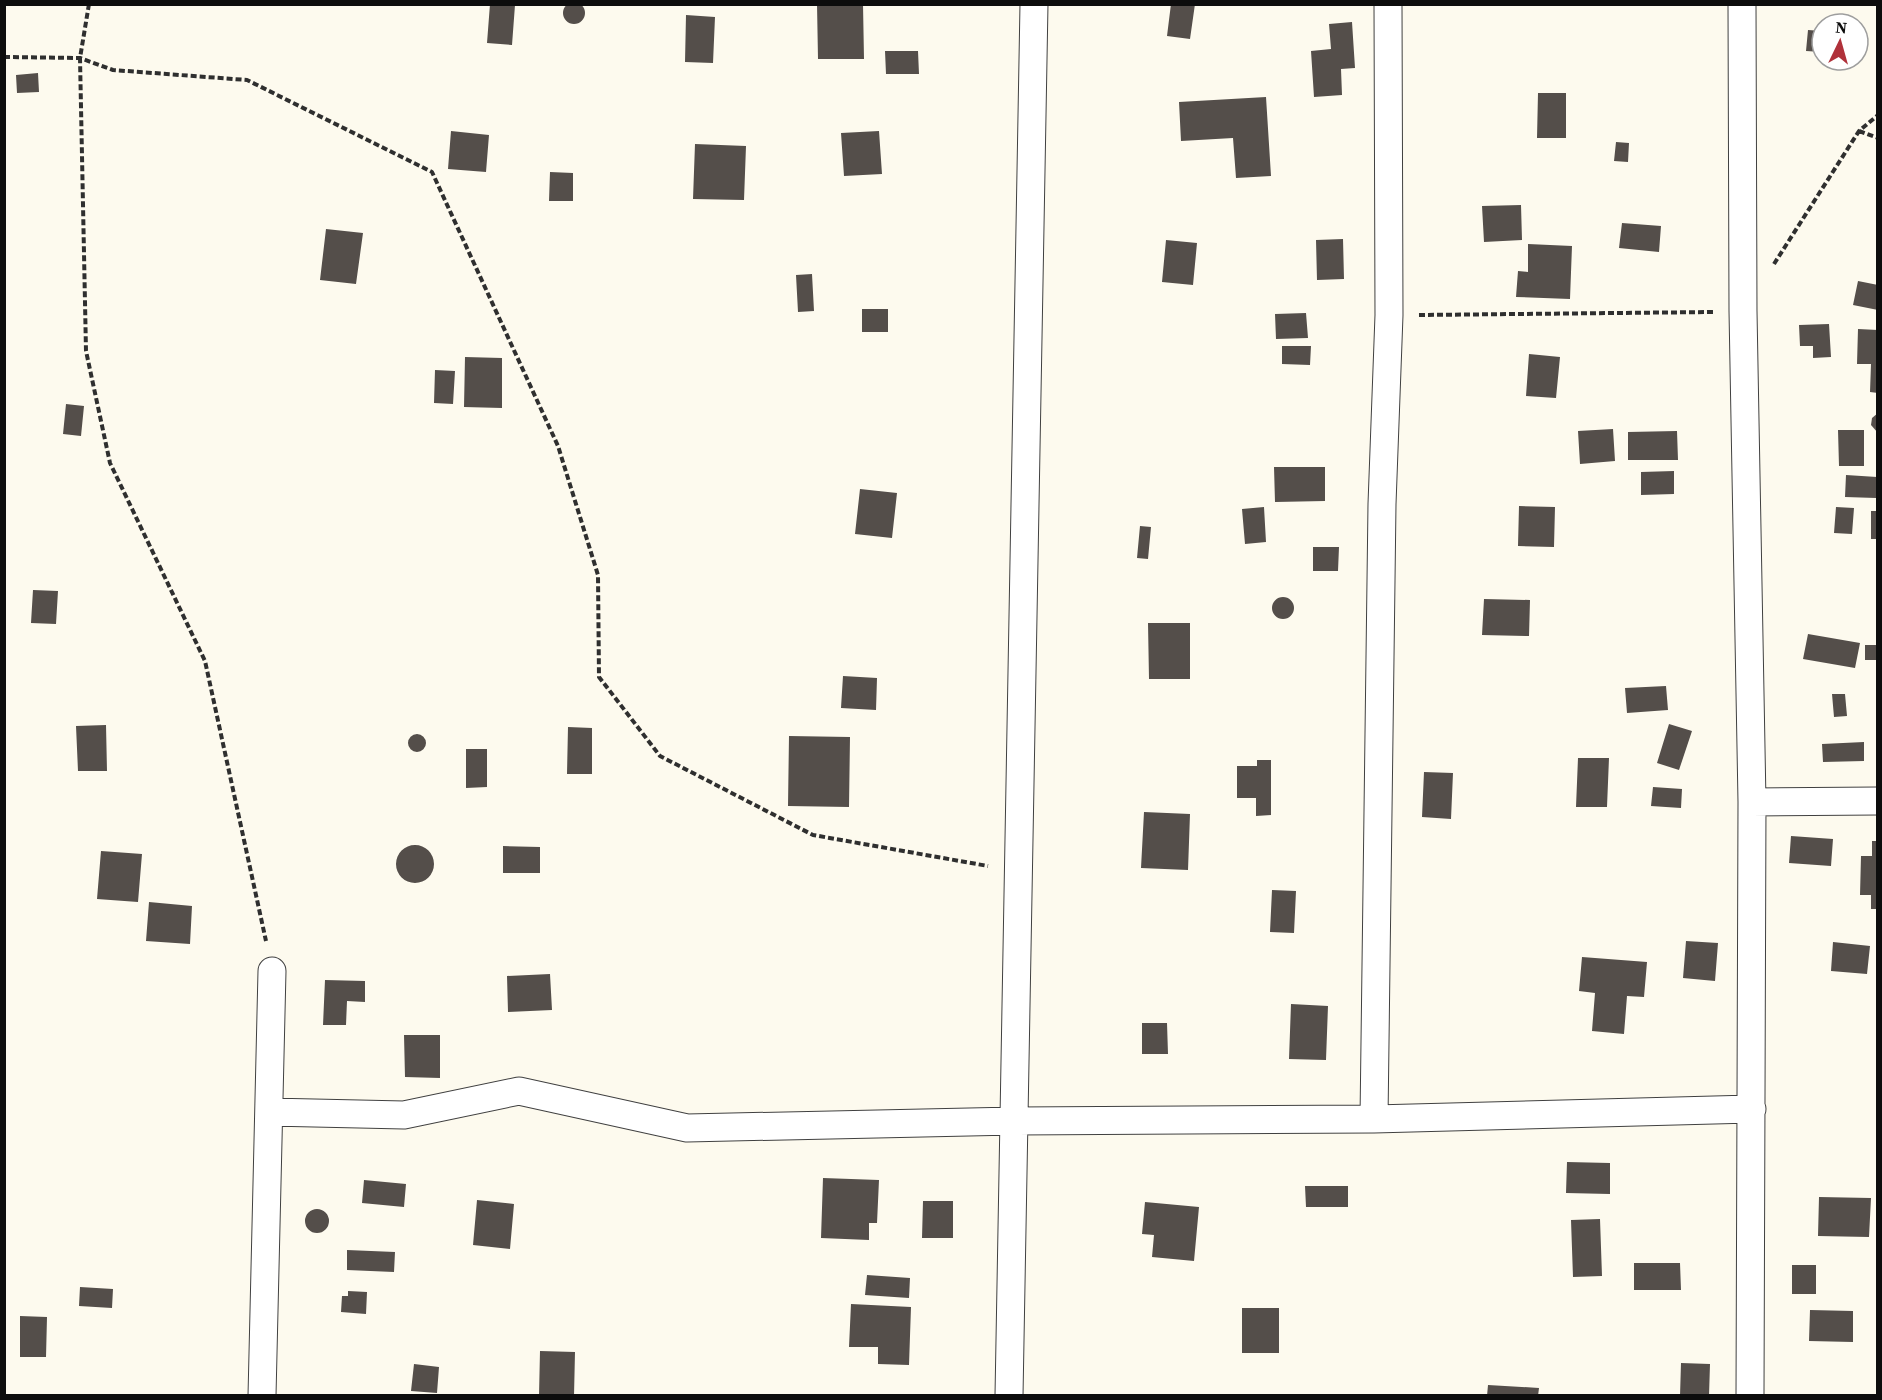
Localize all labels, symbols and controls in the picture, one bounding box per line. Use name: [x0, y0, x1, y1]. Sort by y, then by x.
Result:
north arrow: [1810, 12, 1870, 72]
text: N: [1835, 16, 1848, 39]

